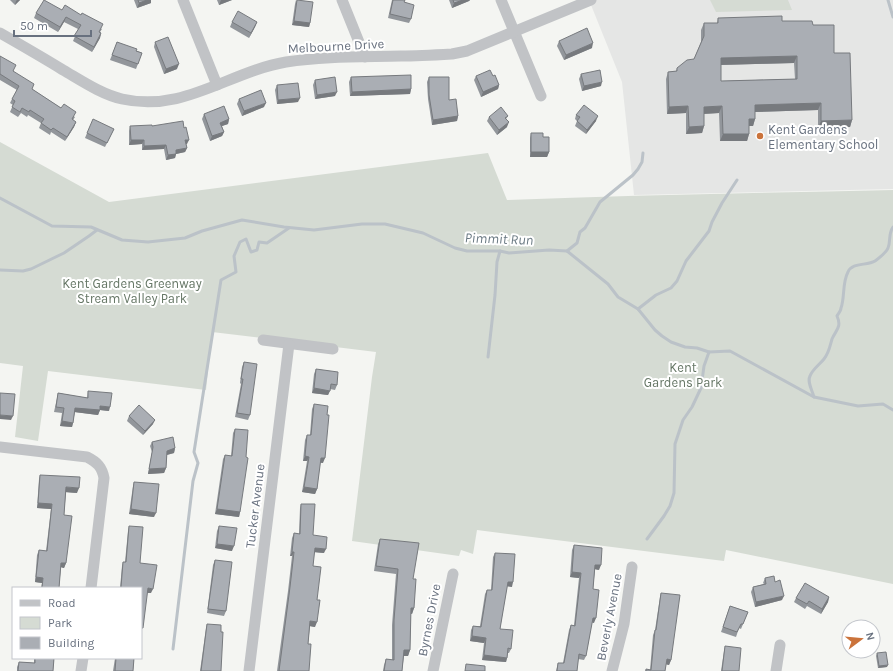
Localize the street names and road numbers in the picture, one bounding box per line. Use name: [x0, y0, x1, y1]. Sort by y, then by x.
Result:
street label: Melbourne Drive: [287, 36, 385, 56]
street label: Tucker Avenue: [242, 463, 268, 549]
street label: Beverly Avenue: [593, 572, 625, 662]
street label: Byrnes Drive: [415, 582, 443, 658]

